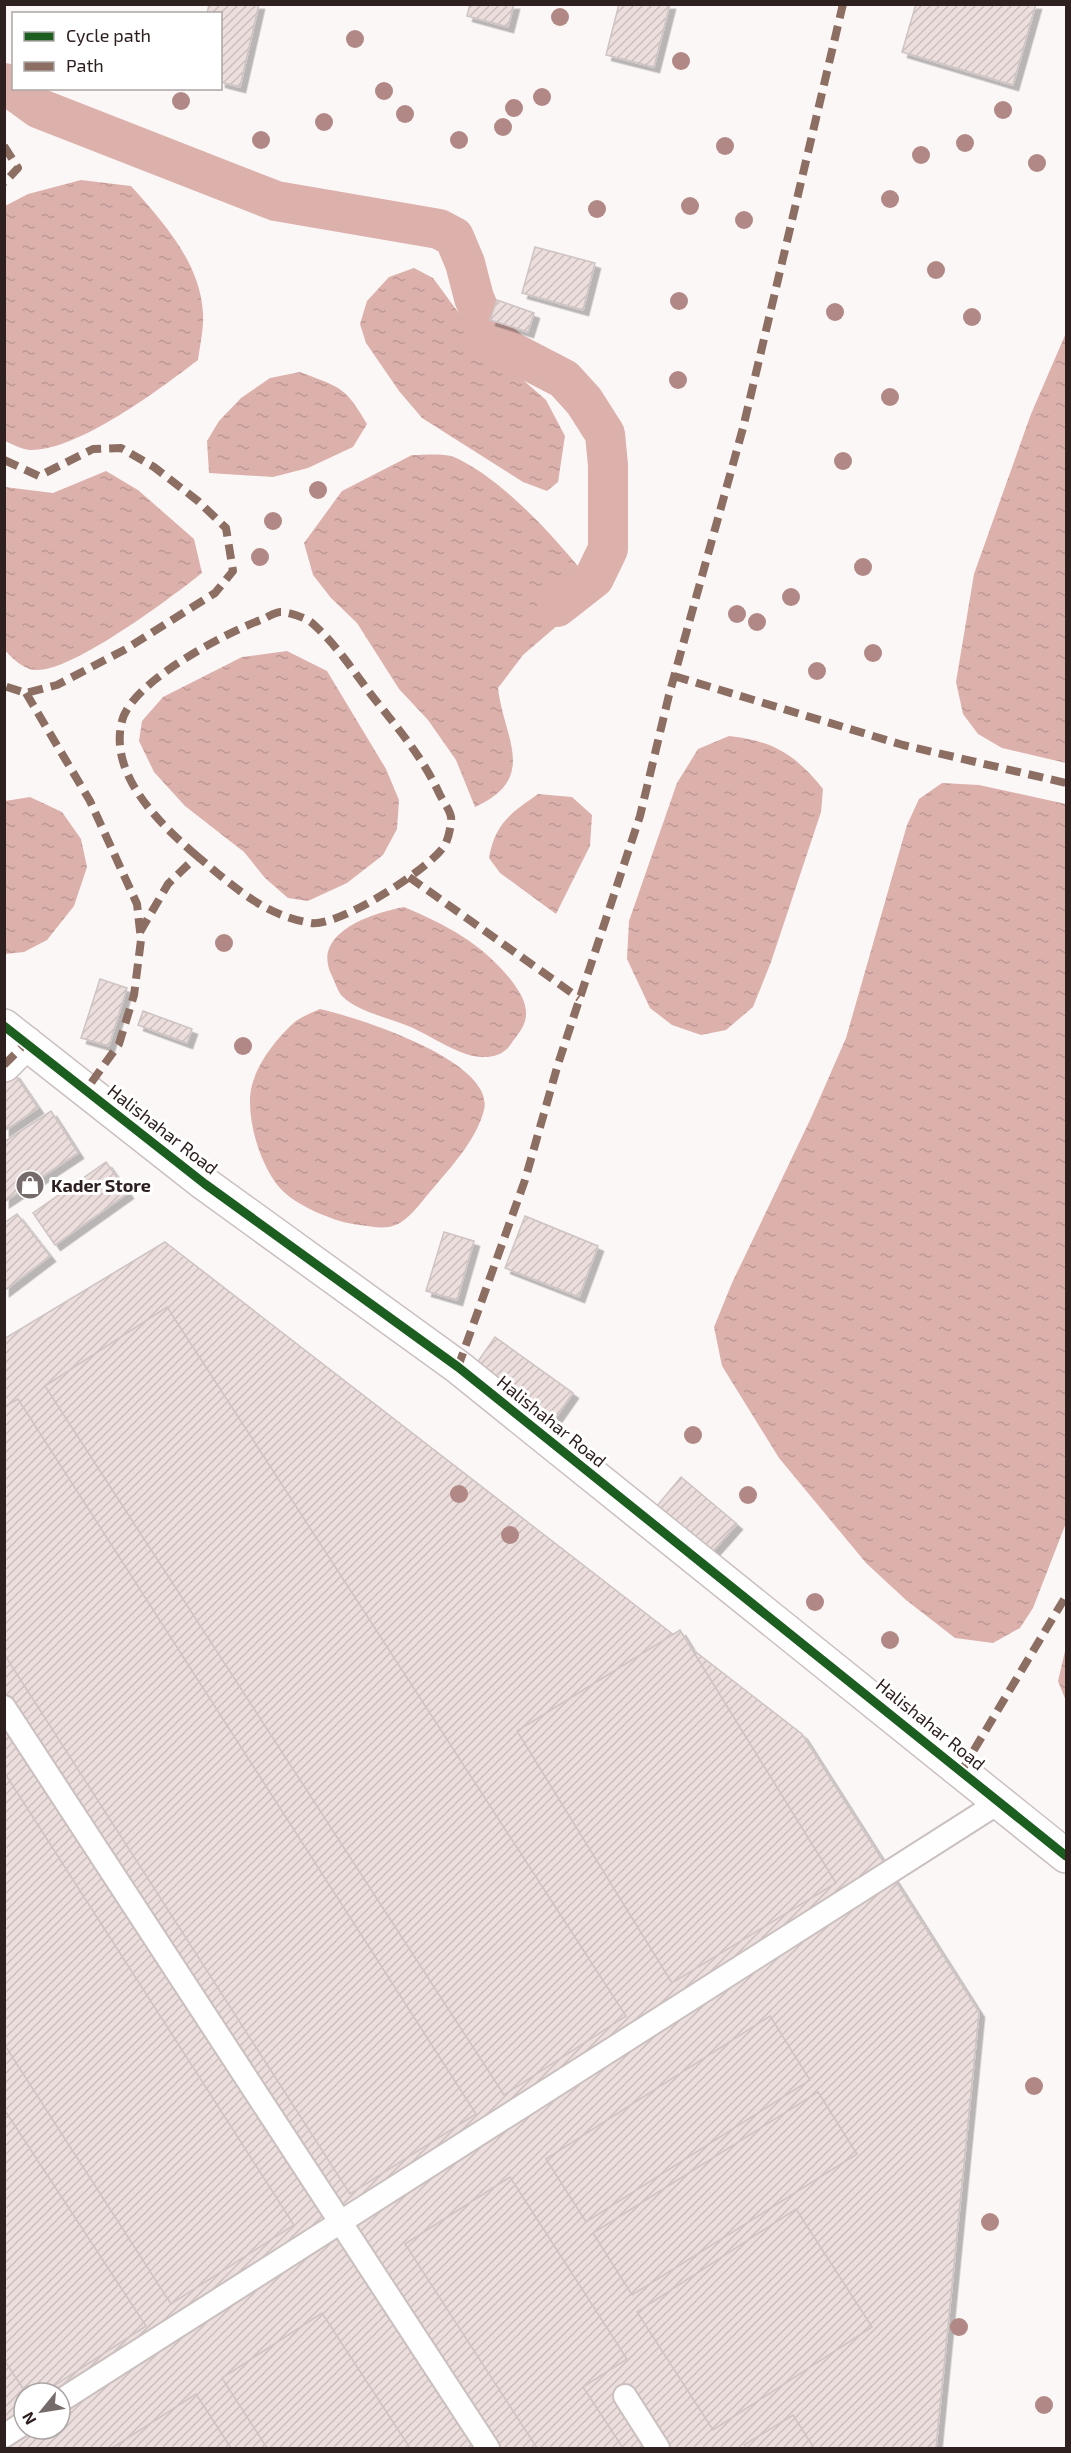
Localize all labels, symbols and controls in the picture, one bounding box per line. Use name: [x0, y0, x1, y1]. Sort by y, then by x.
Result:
legend: [12, 12, 222, 90]
text: Cycle path: [66, 24, 151, 46]
text: Path: [66, 54, 104, 76]
street label: Halishahar Road: [103, 1079, 223, 1179]
shop icon: Kader Store: [14, 1169, 46, 1201]
place label: Kader Store: [51, 1174, 151, 1196]
street label: Halishahar Road: [493, 1370, 611, 1472]
street label: Halishahar Road: [872, 1673, 990, 1775]
north arrow: [12, 2381, 72, 2441]
text: N: [17, 2409, 40, 2429]

